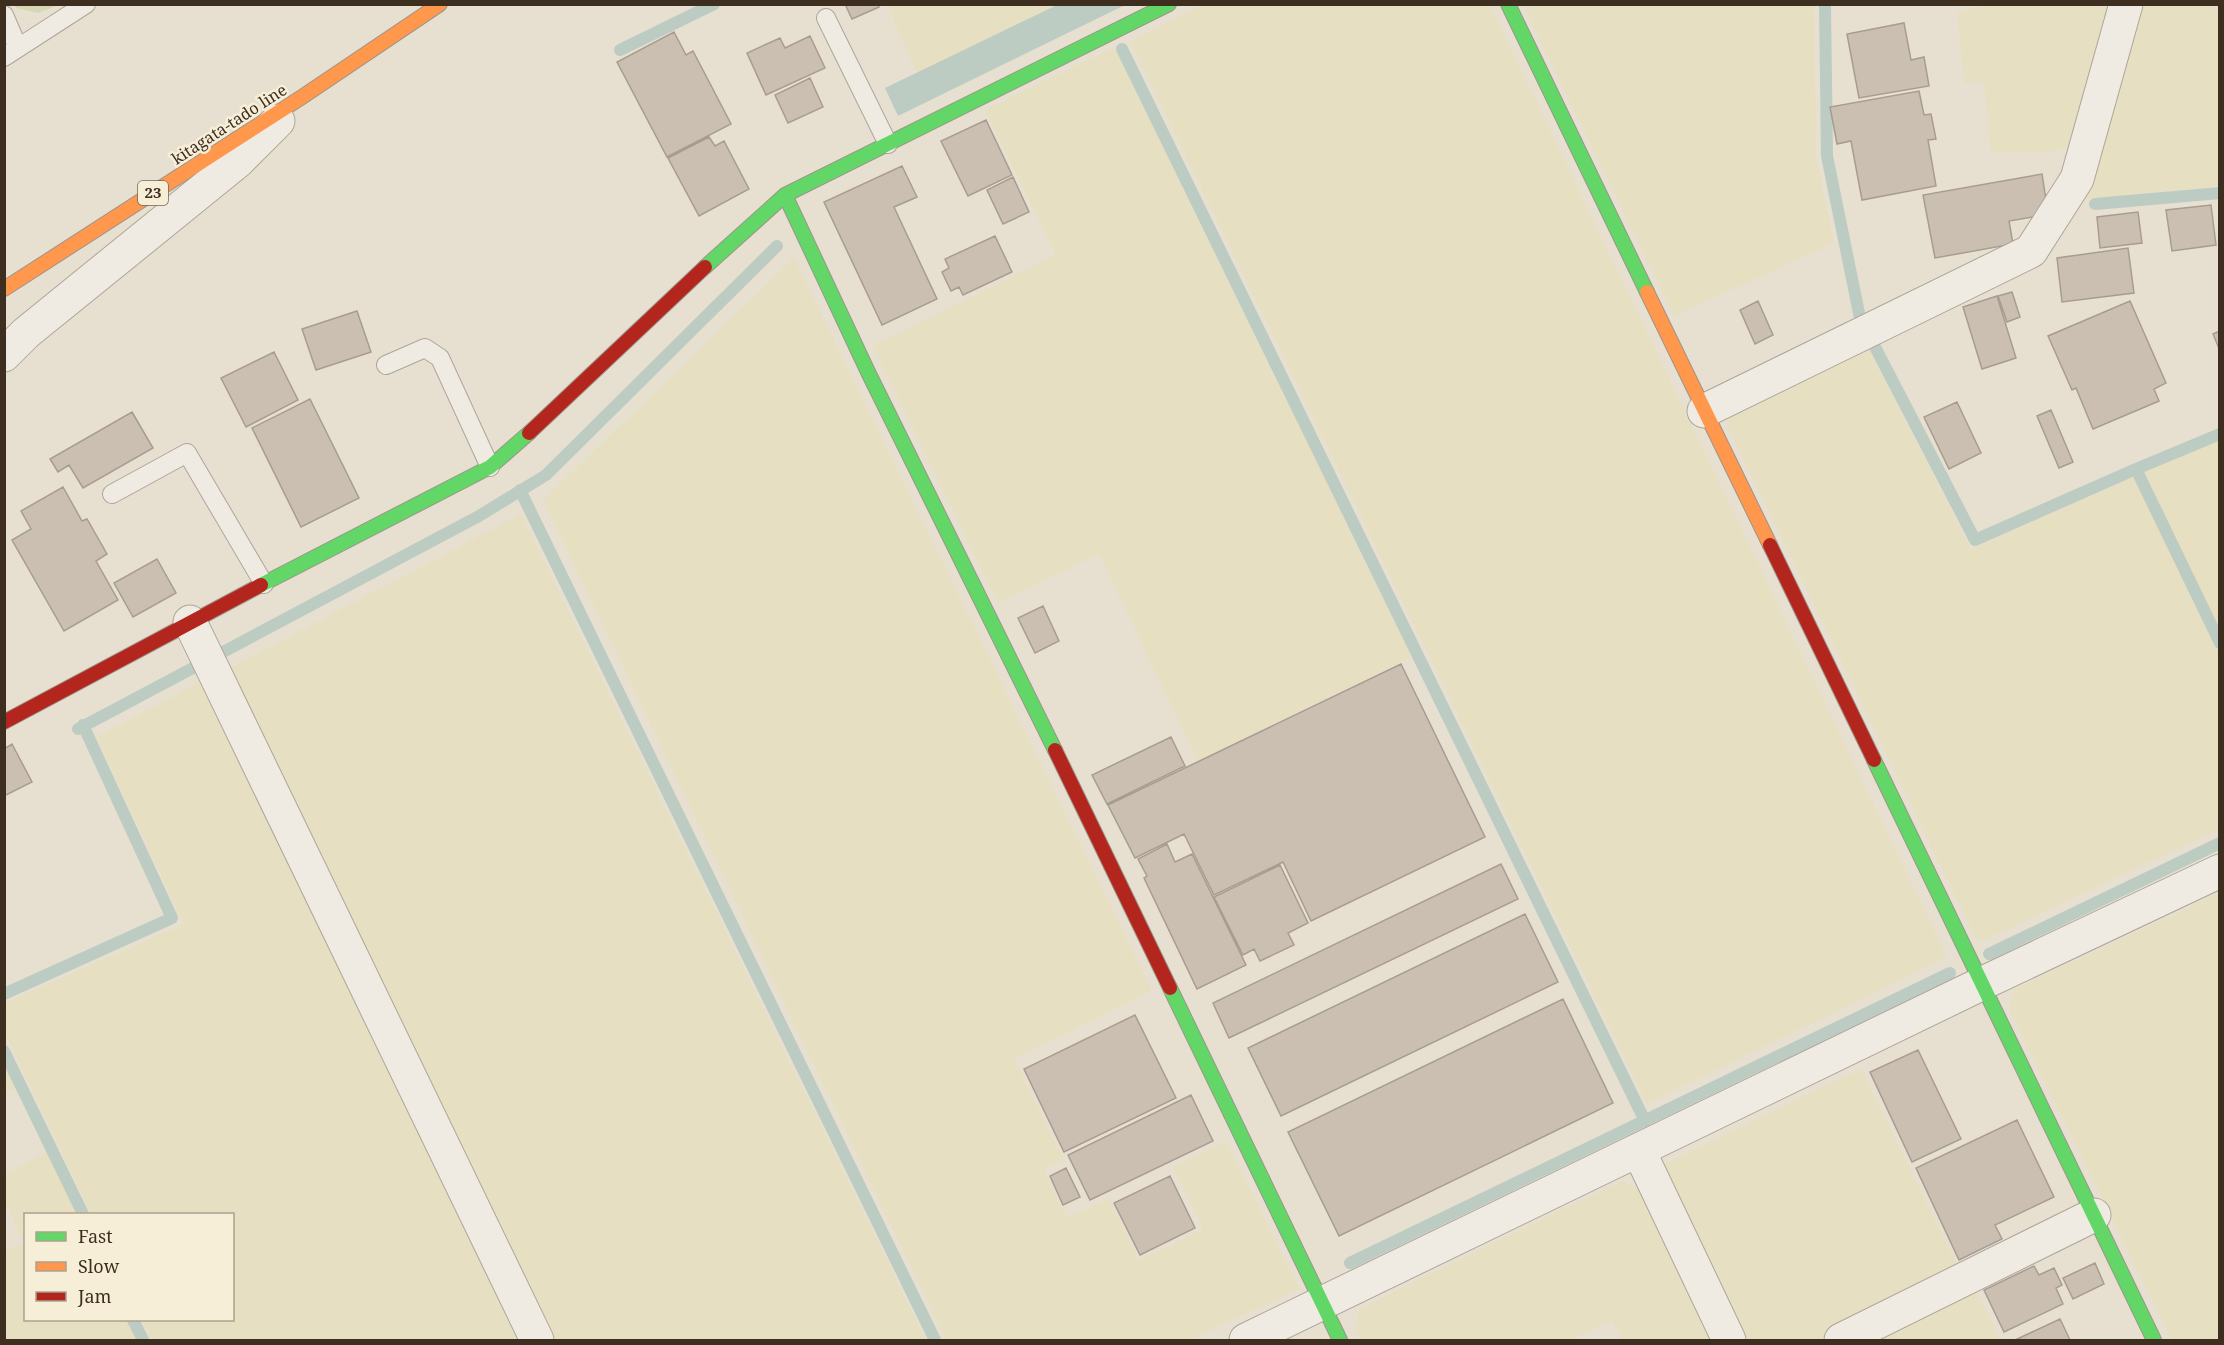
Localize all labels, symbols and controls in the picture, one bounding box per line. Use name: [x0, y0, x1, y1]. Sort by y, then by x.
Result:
street label: kitagata-tado line: [167, 79, 291, 169]
road number: 23: [138, 181, 168, 205]
legend: [24, 1213, 234, 1321]
text: Fast: [78, 1224, 113, 1248]
text: Slow: [78, 1254, 120, 1278]
text: Jam: [77, 1284, 112, 1308]

